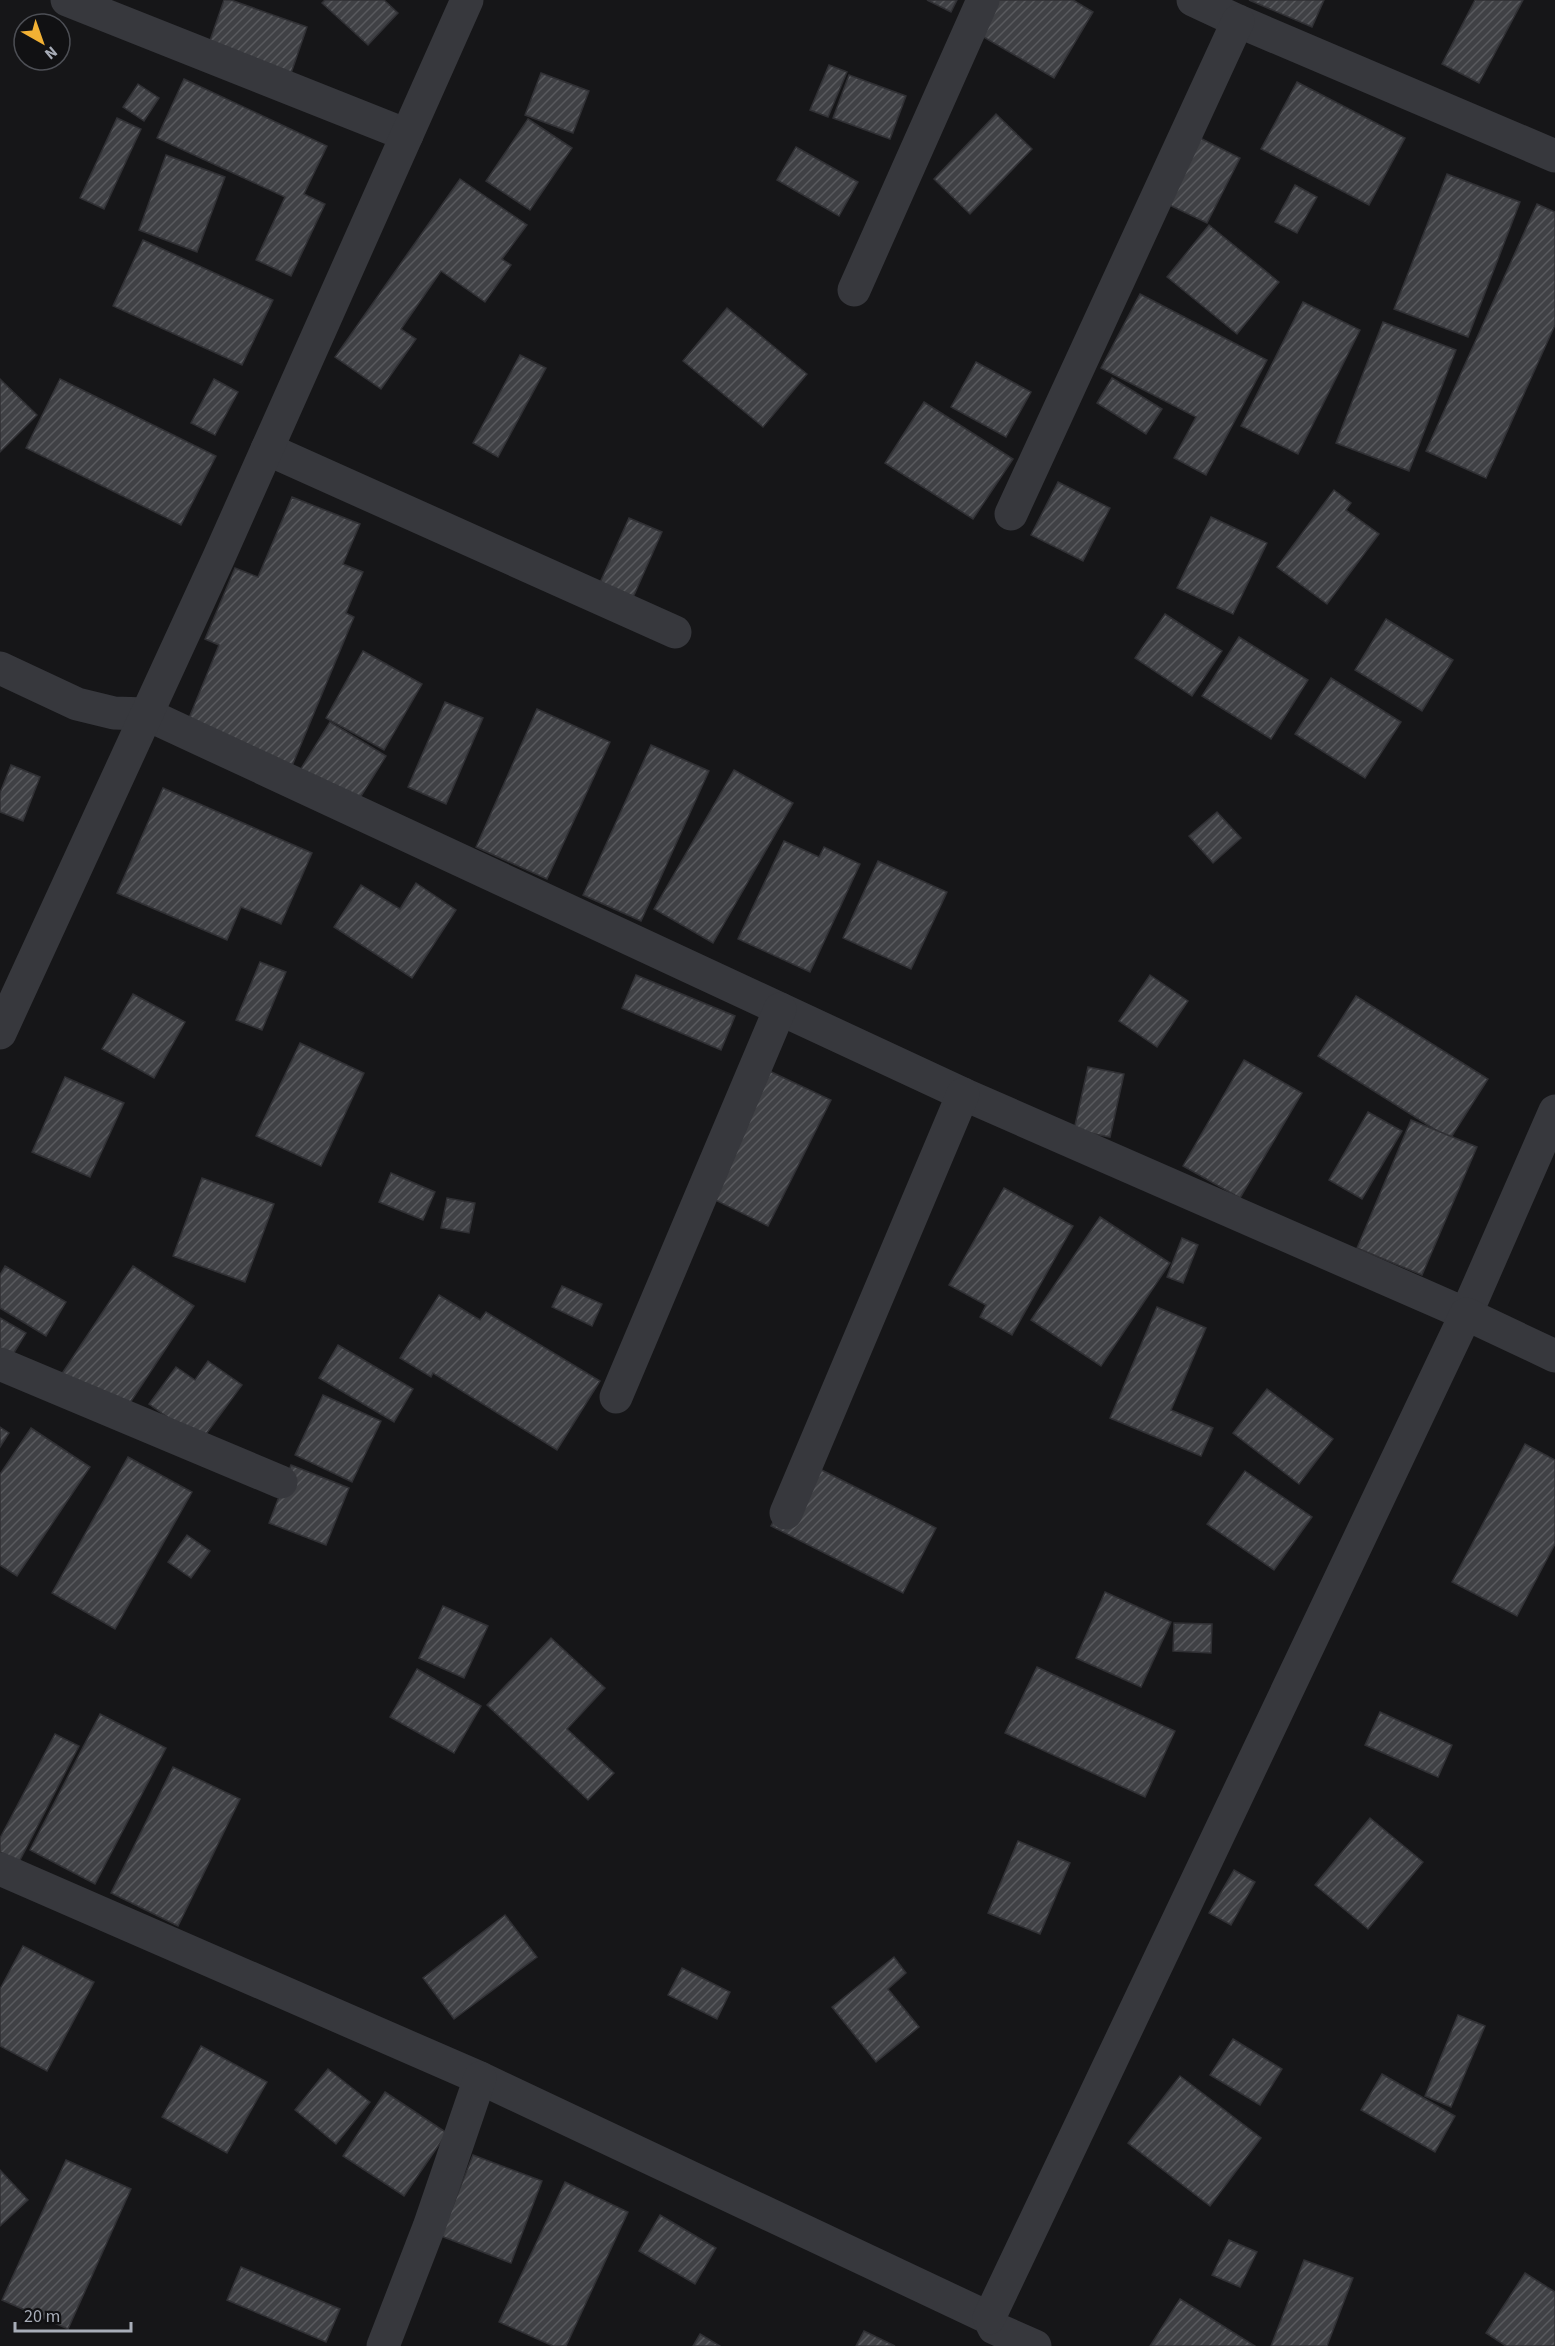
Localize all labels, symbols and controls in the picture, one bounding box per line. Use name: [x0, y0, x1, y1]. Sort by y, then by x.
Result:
north arrow: [12, 12, 72, 72]
text: N: [40, 41, 62, 65]
scale bar: [15, 2295, 130, 2333]
text: 20 m: [24, 2304, 60, 2329]

